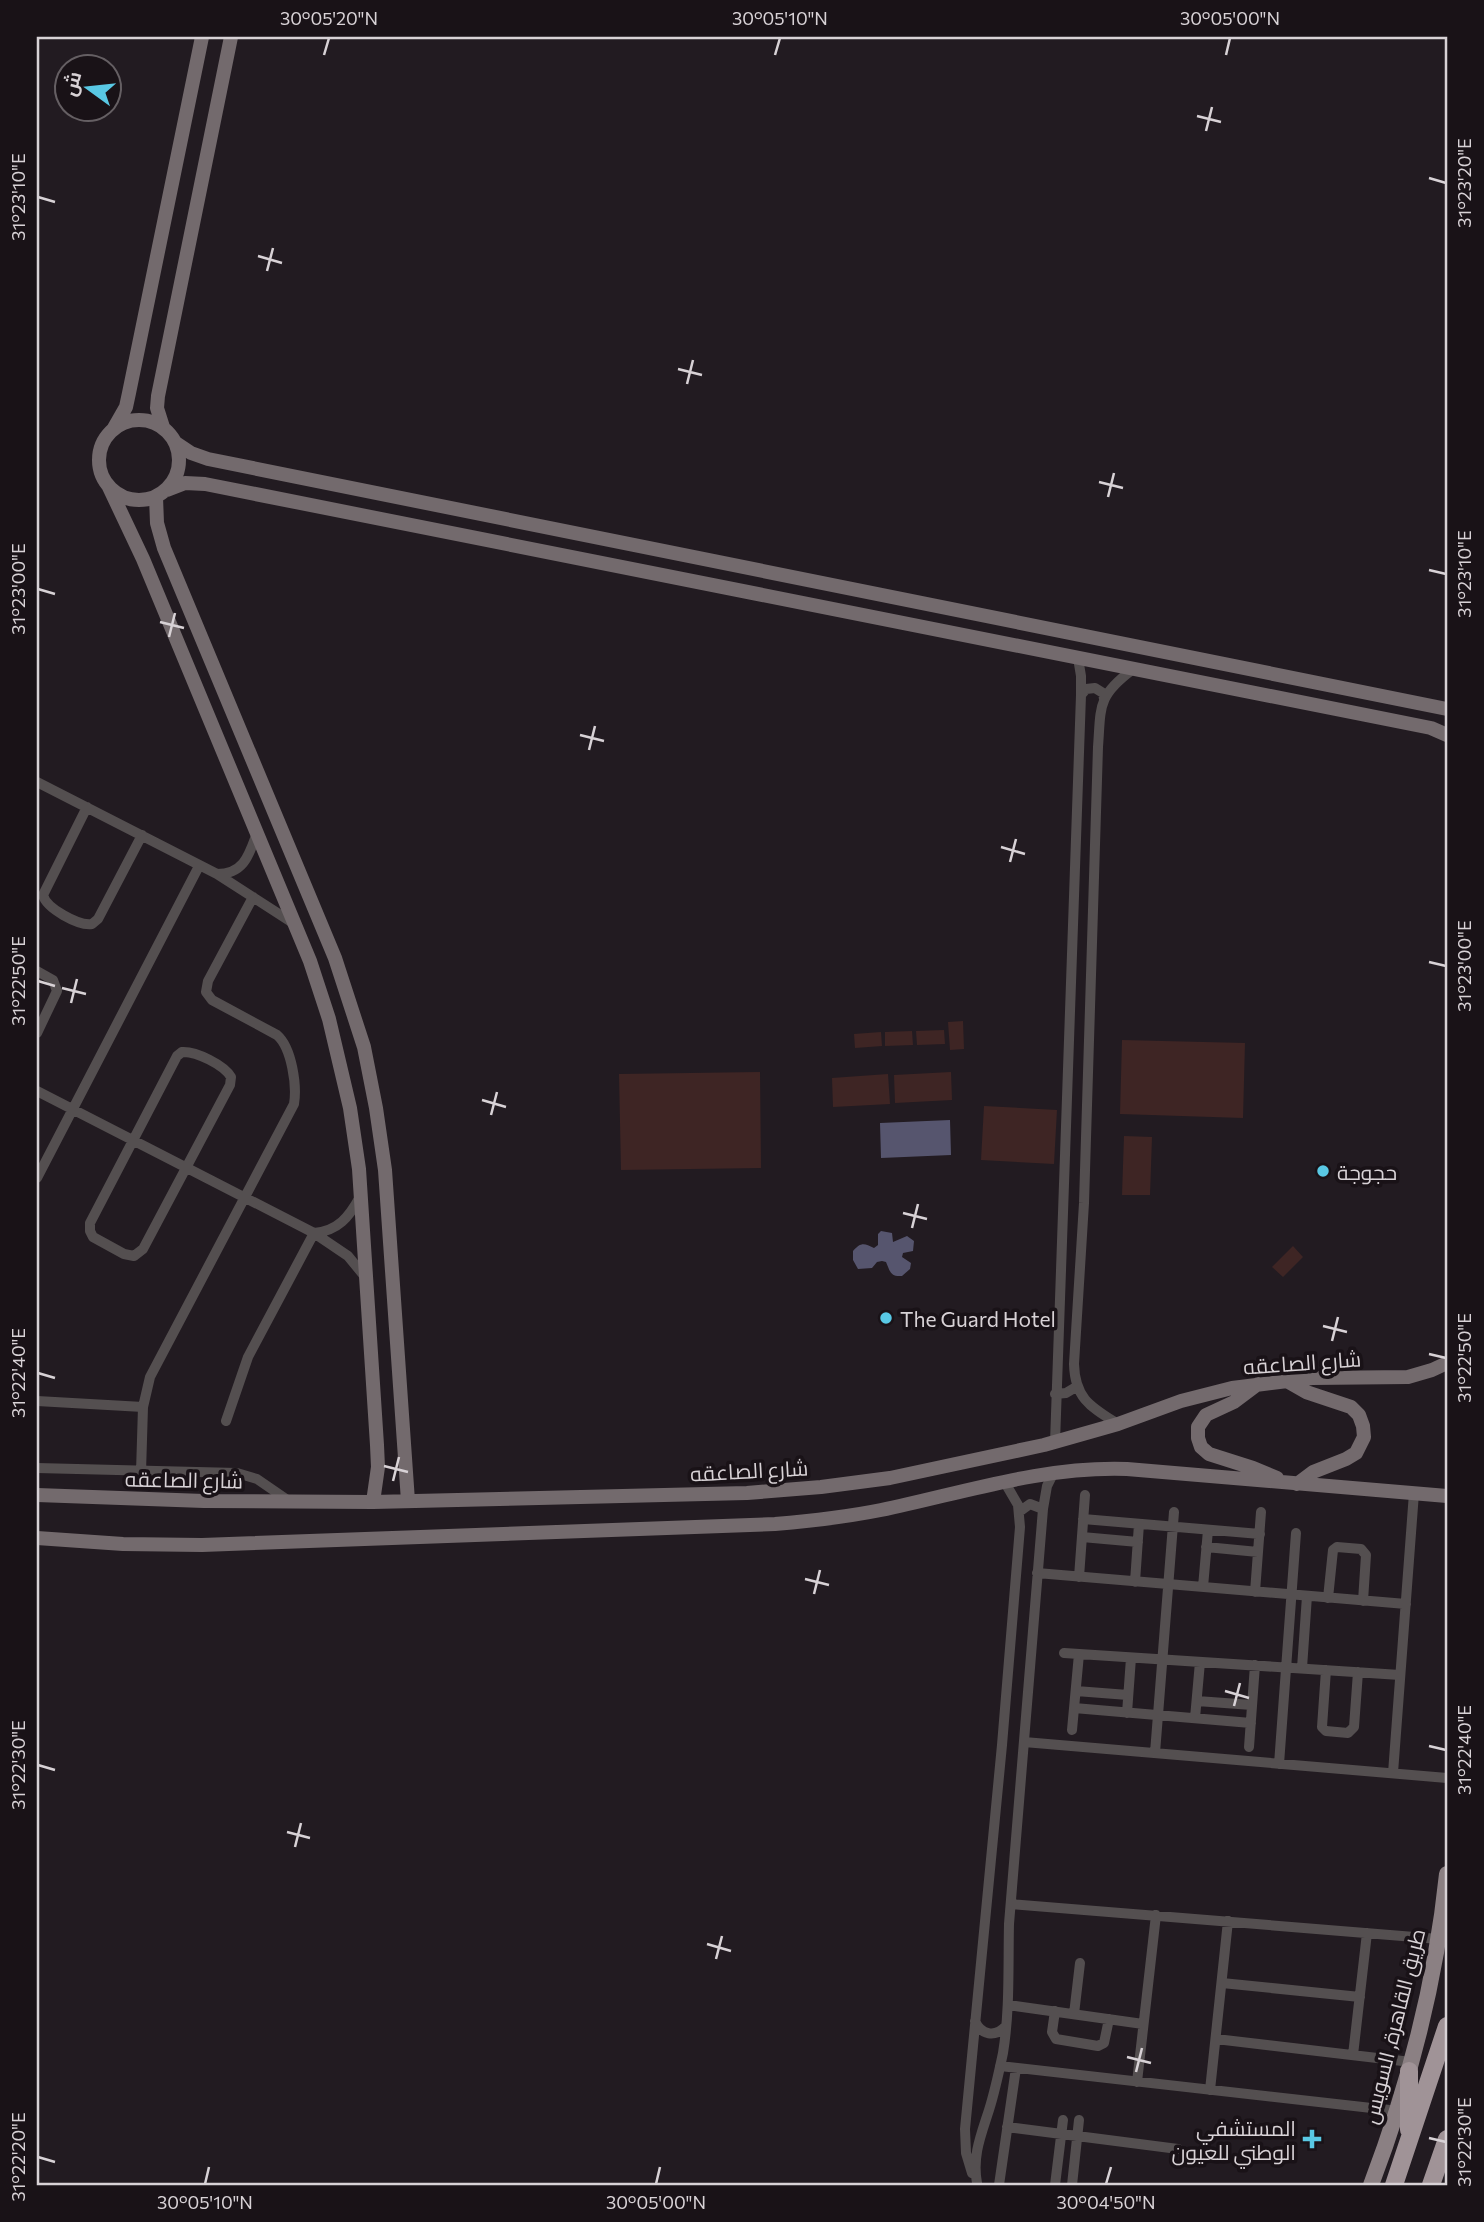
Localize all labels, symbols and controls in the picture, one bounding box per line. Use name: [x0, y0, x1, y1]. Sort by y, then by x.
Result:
text: 30°05'20"N: [280, 7, 378, 29]
text: 30°05'10"N: [732, 7, 828, 29]
text: 30°05'00"N: [1180, 7, 1280, 29]
north arrow: [52, 52, 122, 122]
text: ش: [57, 69, 86, 98]
text: 31°23'20"E: [1453, 138, 1475, 228]
text: 31°23'10"E: [7, 153, 29, 241]
text: 31°23'10"E: [1453, 530, 1475, 618]
text: 31°23'00"E: [7, 543, 29, 635]
text: 31°23'00"E: [1453, 920, 1475, 1012]
text: 31°22'50"E: [7, 936, 29, 1026]
place label: حجوجة: [1337, 1159, 1397, 1185]
marker: حجوجة: [1315, 1163, 1331, 1179]
place label: The Guard Hotel: [900, 1306, 1056, 1331]
marker: The Guard Hotel: [878, 1310, 894, 1326]
text: 31°22'50"E: [1453, 1313, 1475, 1403]
text: 31°22'40"E: [7, 1328, 29, 1418]
street label: شارع الصاعقه: [1242, 1345, 1362, 1382]
street label: شارع الصاعقه: [689, 1454, 809, 1489]
street label: شارع الصاعقه: [125, 1465, 243, 1496]
text: 31°22'40"E: [1453, 1705, 1475, 1795]
text: 31°22'30"E: [7, 1720, 29, 1810]
street label: طريق القاهرة, السويس: [1357, 1926, 1431, 2127]
text: 31°22'30"E: [1453, 2097, 1475, 2187]
text: 31°22'20"E: [7, 2112, 29, 2202]
place label: المستشفي الوطني للعيون: [1172, 2115, 1296, 2169]
marker: المستشفي الوطني للعيون: [1302, 2129, 1322, 2149]
text: 30°05'10"N: [157, 2191, 253, 2213]
text: 30°05'00"N: [606, 2191, 706, 2213]
text: 30°04'50"N: [1057, 2191, 1155, 2213]

